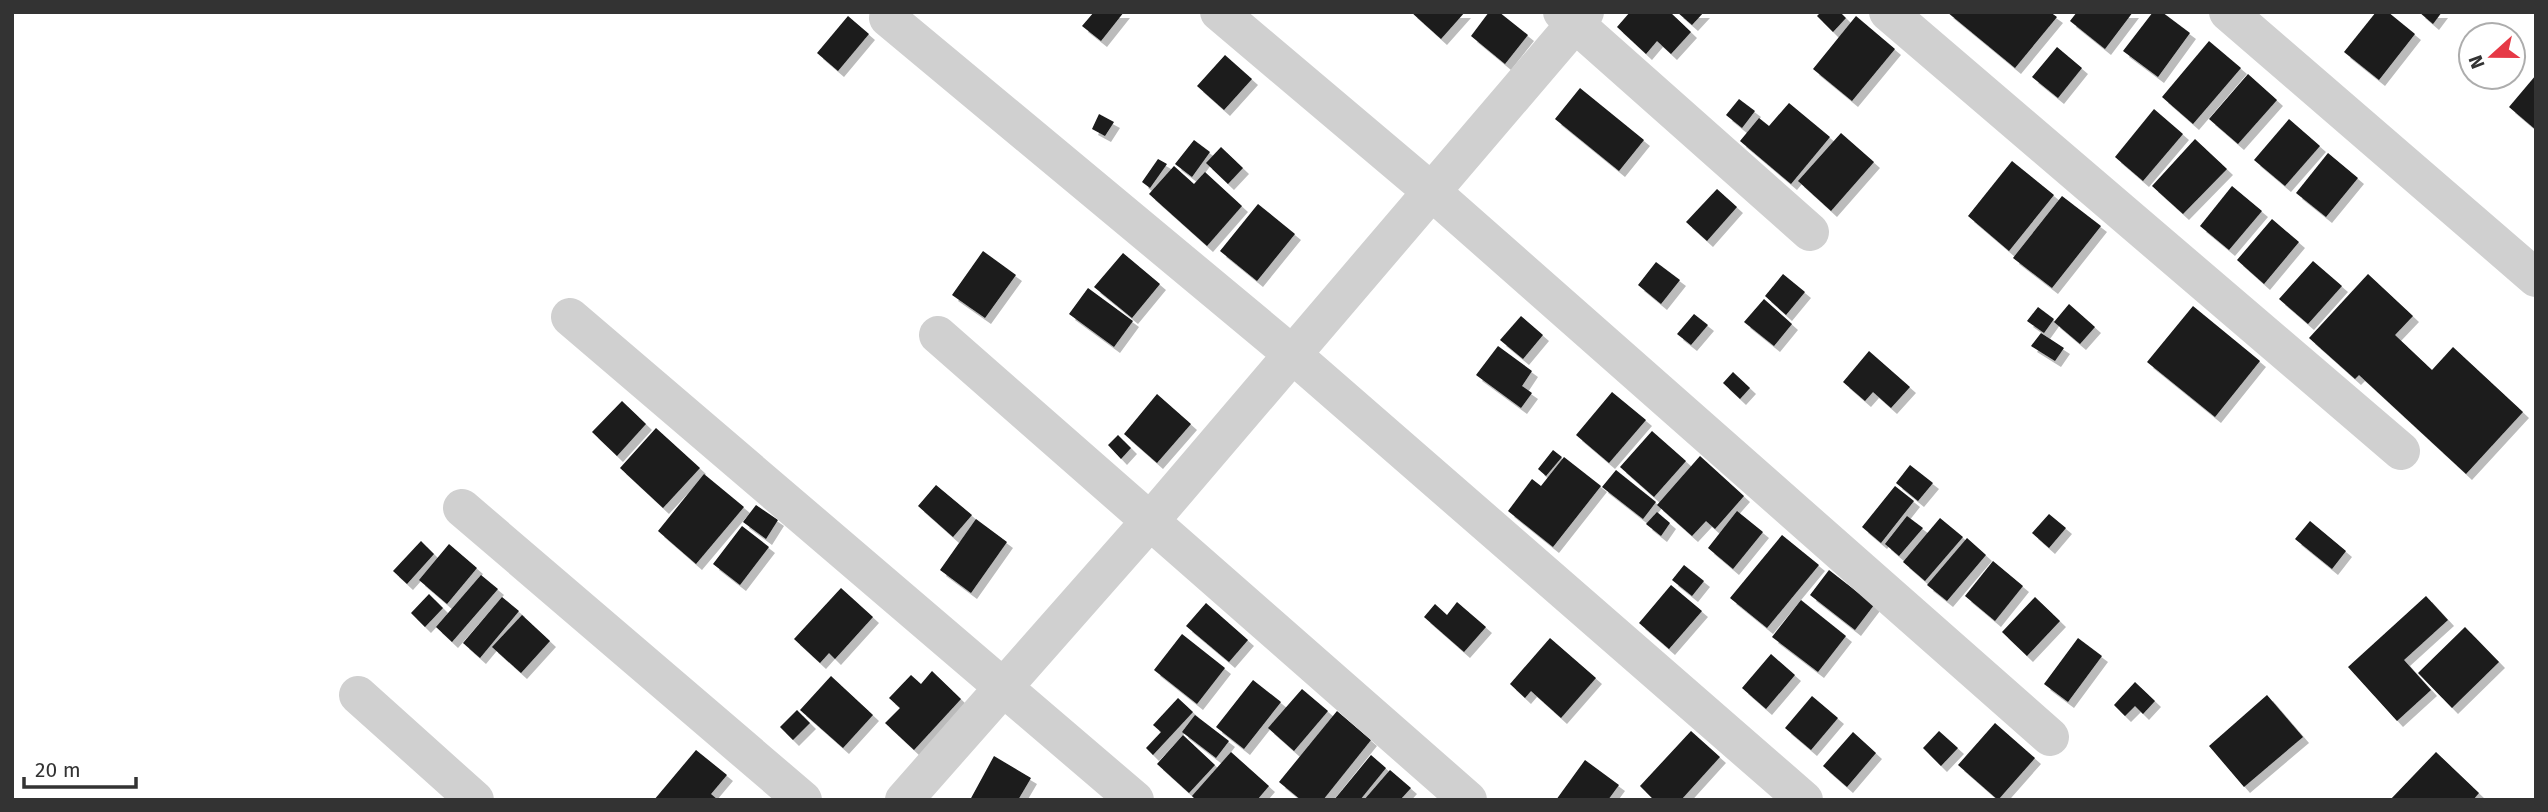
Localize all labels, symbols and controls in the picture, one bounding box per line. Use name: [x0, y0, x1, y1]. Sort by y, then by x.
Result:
north arrow: [2457, 21, 2527, 91]
text: N: [2464, 52, 2490, 72]
scale bar: [24, 746, 136, 790]
text: 20 m: [35, 757, 81, 783]

